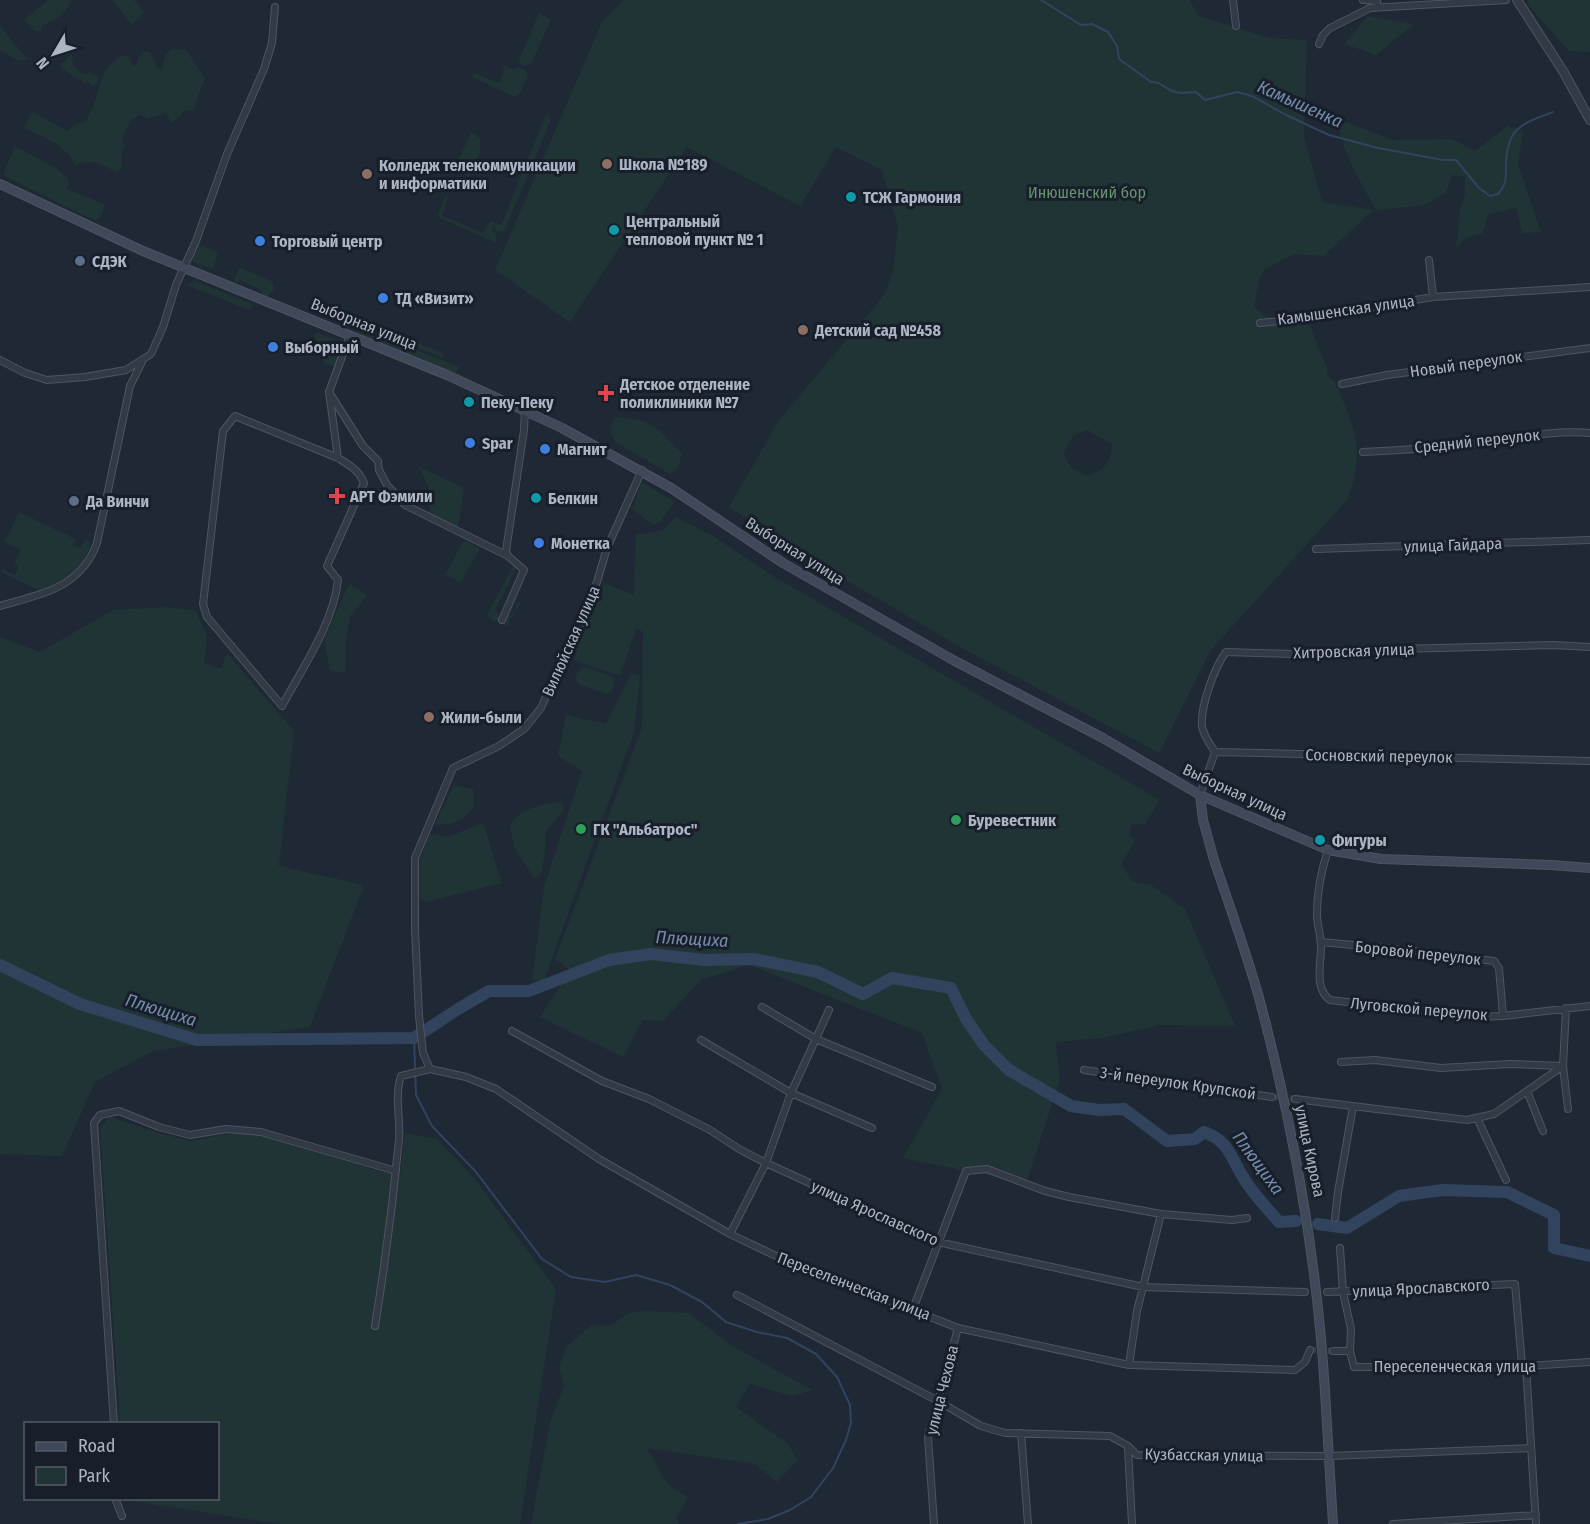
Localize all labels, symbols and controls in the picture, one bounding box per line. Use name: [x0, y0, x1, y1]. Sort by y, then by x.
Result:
north arrow: [24, 24, 84, 84]
text: N: [32, 53, 53, 73]
water label: Камышенка: [1254, 75, 1346, 133]
place label: Школа №189: [619, 155, 708, 174]
place label: Колледж телекоммуникации и информатики: [379, 156, 576, 193]
marker: Школа №189: [600, 157, 614, 171]
marker: Колледж телекоммуникации и информатики: [360, 167, 374, 181]
park label: Инюшенский бор: [1028, 183, 1146, 202]
place label: ТСЖ Гармония: [863, 188, 961, 207]
marker: ТСЖ Гармония: [844, 190, 858, 204]
place label: Центральный тепловой пункт № 1: [626, 212, 764, 249]
marker: Центральный тепловой пункт № 1: [607, 223, 621, 237]
place label: Торговый центр: [272, 232, 383, 251]
marker: Торговый центр: [253, 234, 267, 248]
place label: СДЭК: [92, 252, 128, 271]
marker: СДЭК: [73, 254, 87, 268]
place label: ТД «Визит»: [395, 289, 474, 308]
marker: ТД «Визит»: [376, 291, 390, 305]
street label: Камышенская улица: [1276, 291, 1416, 329]
street label: Выборная улица: [308, 294, 420, 354]
place label: Детский сад №458: [814, 321, 941, 340]
marker: Детский сад №458: [796, 323, 810, 337]
place label: Выборный: [285, 338, 359, 357]
marker: Выборный: [266, 340, 280, 354]
street label: Новый переулок: [1409, 347, 1524, 381]
place label: Детское отделение поликлиники №7: [619, 375, 750, 412]
marker: Детское отделение поликлиники №7: [597, 384, 615, 402]
place label: Пеку-Пеку: [481, 393, 554, 412]
marker: Пеку-Пеку: [462, 395, 476, 409]
street label: Средний переулок: [1413, 425, 1541, 457]
place label: Spar: [482, 434, 513, 453]
marker: Spar: [463, 436, 477, 450]
place label: Магнит: [557, 440, 607, 459]
marker: Магнит: [538, 442, 552, 456]
marker: АРТ Фэмили: [328, 487, 346, 505]
place label: АРТ Фэмили: [349, 487, 433, 506]
place label: Белкин: [548, 489, 598, 508]
marker: Белкин: [529, 491, 543, 505]
place label: Да Винчи: [85, 492, 149, 511]
marker: Да Винчи: [67, 494, 81, 508]
street label: Выборная улица: [742, 513, 848, 589]
place label: Монетка: [551, 534, 610, 553]
street label: улица Гайдара: [1404, 534, 1503, 556]
marker: Монетка: [532, 536, 546, 550]
street label: Вилюйская улица: [538, 583, 604, 699]
street label: Хитровская улица: [1293, 639, 1415, 663]
place label: Жили-были: [440, 708, 522, 727]
marker: Жили-были: [422, 710, 436, 724]
street label: Сосновский переулок: [1305, 745, 1453, 767]
street label: Выборная улица: [1180, 760, 1290, 825]
place label: Буревестник: [968, 811, 1057, 830]
marker: Буревестник: [949, 813, 963, 827]
place label: ГК "Альбатрос": [593, 820, 698, 839]
marker: ГК "Альбатрос": [574, 822, 588, 836]
place label: Фигуры: [1332, 831, 1387, 850]
marker: Фигуры: [1313, 833, 1327, 847]
water label: Плющиха: [655, 926, 729, 952]
street label: Боровой переулок: [1354, 937, 1482, 969]
water label: Плющиха: [123, 989, 199, 1031]
street label: Луговской переулок: [1350, 994, 1489, 1025]
street label: 3-й переулок Крупской: [1099, 1063, 1257, 1103]
street label: улица Кирова: [1291, 1103, 1329, 1199]
water label: Плющиха: [1228, 1127, 1288, 1199]
street label: улица Ярославского: [808, 1176, 942, 1250]
street label: Переселенческая улица: [775, 1248, 933, 1324]
street label: улица Ярославского: [1352, 1275, 1490, 1301]
street label: улица Чехова: [922, 1343, 962, 1437]
street label: Переселенческая улица: [1374, 1357, 1536, 1376]
legend: [24, 1422, 219, 1500]
text: Road: [78, 1435, 115, 1457]
street label: Кузбасская улица: [1144, 1444, 1264, 1466]
text: Park: [78, 1465, 111, 1487]

